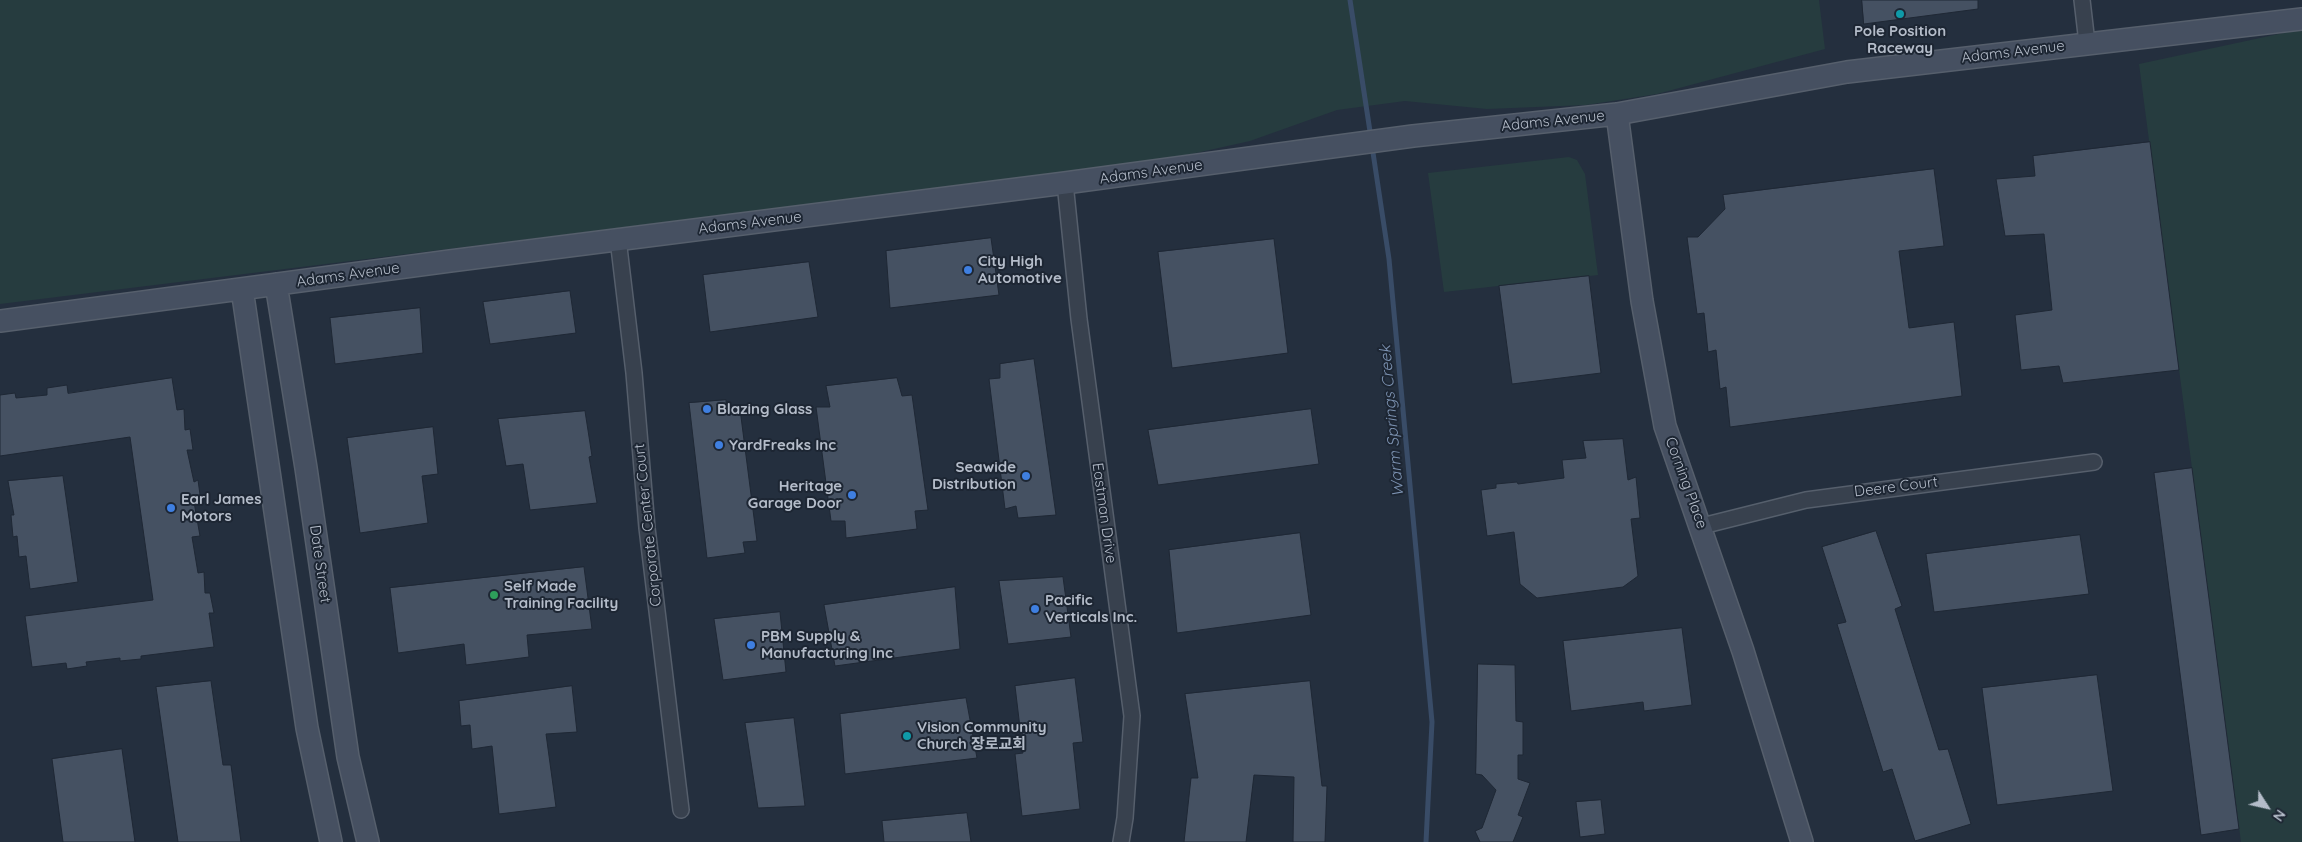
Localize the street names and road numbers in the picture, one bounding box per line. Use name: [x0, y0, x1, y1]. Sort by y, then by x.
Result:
street label: Adams Avenue: [1960, 37, 2066, 67]
street label: Adams Avenue: [1500, 107, 1606, 135]
street label: Adams Avenue: [1098, 156, 1204, 188]
street label: Adams Avenue: [697, 208, 803, 238]
street label: Adams Avenue: [295, 259, 401, 291]
street label: Corning Place: [1661, 435, 1711, 531]
street label: Corporate Center Court: [630, 443, 666, 607]
street label: Eastman Drive: [1088, 462, 1120, 564]
street label: Deere Court: [1853, 473, 1939, 501]
street label: Date Street: [306, 524, 334, 604]

